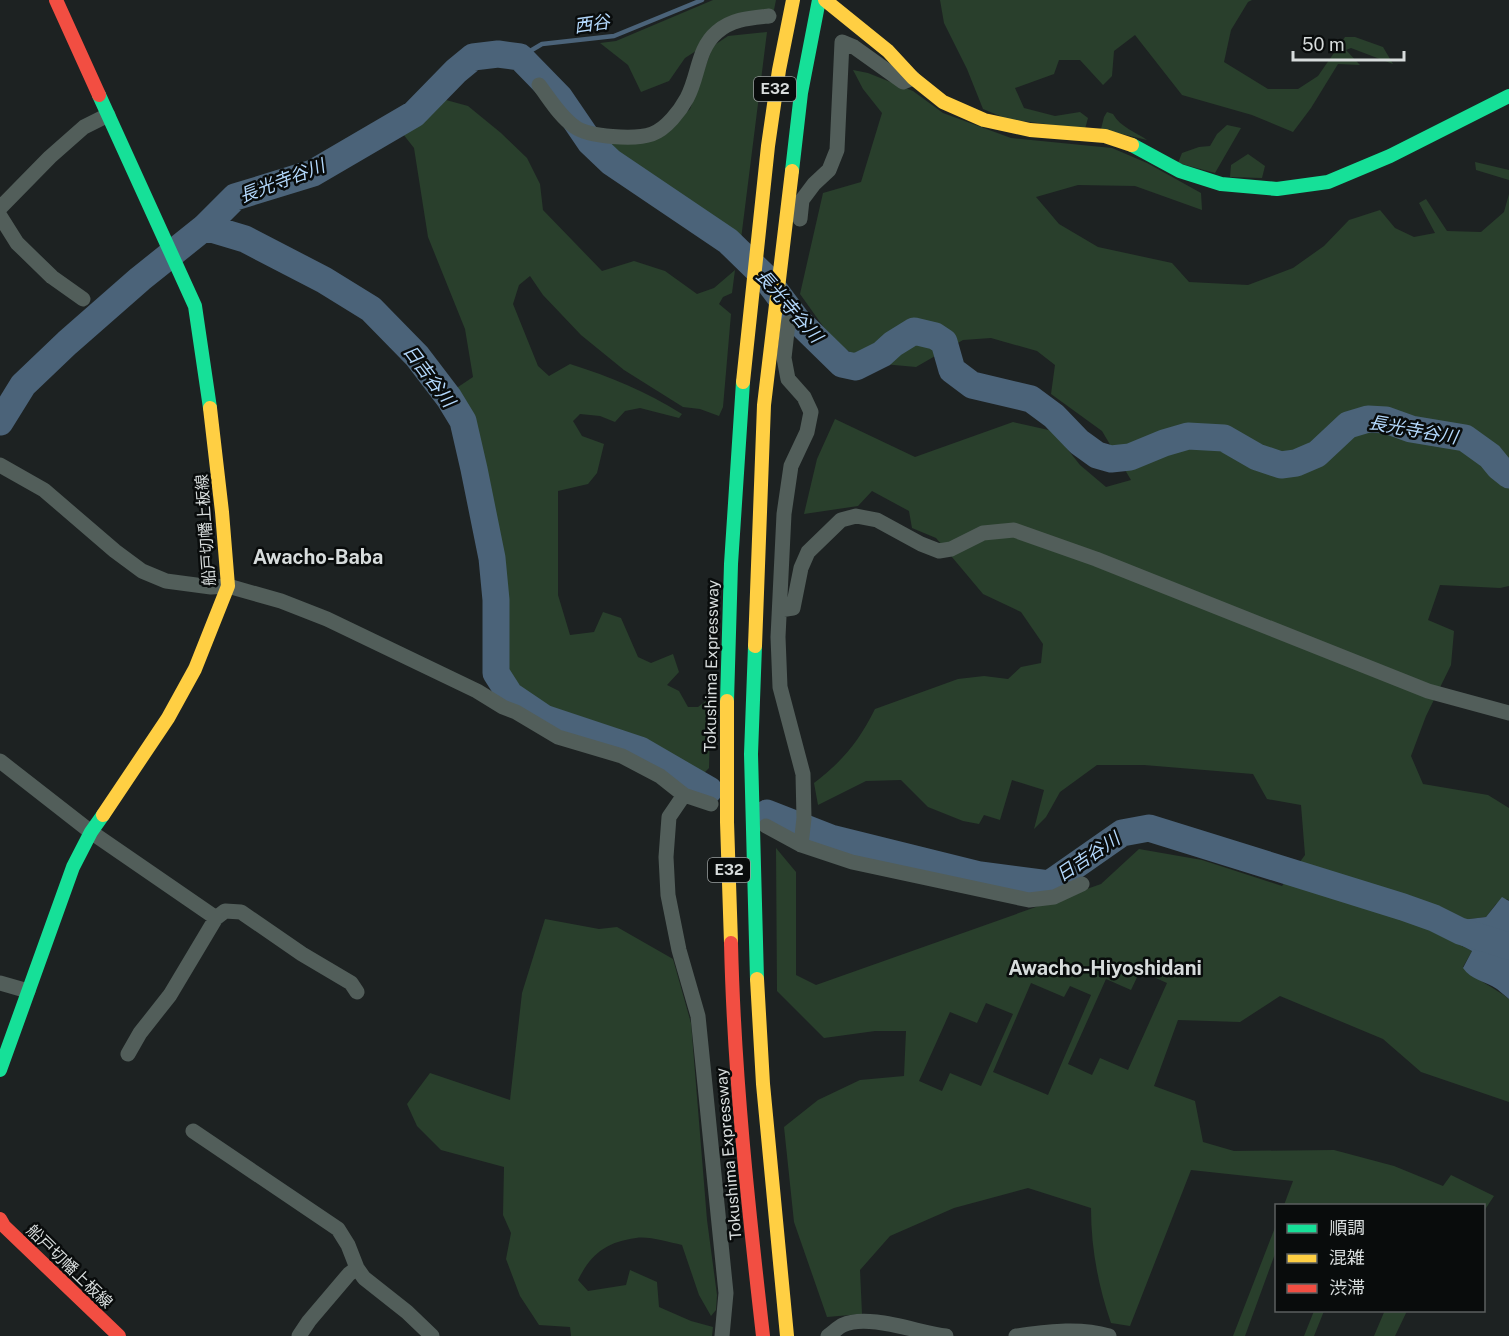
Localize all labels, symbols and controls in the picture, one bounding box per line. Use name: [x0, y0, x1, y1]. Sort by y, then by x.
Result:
water label: 西谷: [573, 10, 613, 36]
scale bar: [1293, 24, 1404, 62]
text: 50 m: [1302, 34, 1345, 55]
road number: E32: [754, 77, 796, 101]
water label: 長光寺谷川: [236, 154, 329, 206]
water label: 長光寺谷川: [752, 265, 828, 348]
water label: 日吉谷川: [399, 341, 461, 412]
water label: 長光寺谷川: [1367, 411, 1461, 448]
street label: 船戸切幡上板線: [192, 473, 219, 586]
district label: Awacho-Baba: [253, 545, 383, 569]
street label: Tokushima Expressway: [700, 579, 723, 752]
water label: 日吉谷川: [1052, 827, 1125, 885]
road number: E32: [708, 858, 750, 882]
district label: Awacho-Hiyoshidani: [1008, 956, 1202, 980]
street label: Tokushima Expressway: [711, 1067, 745, 1241]
legend: [1275, 1204, 1485, 1312]
text: 順調: [1329, 1217, 1365, 1238]
street label: 船戸切幡上板線: [23, 1221, 117, 1312]
text: 混雑: [1329, 1247, 1365, 1268]
text: 渋滞: [1329, 1277, 1365, 1298]

